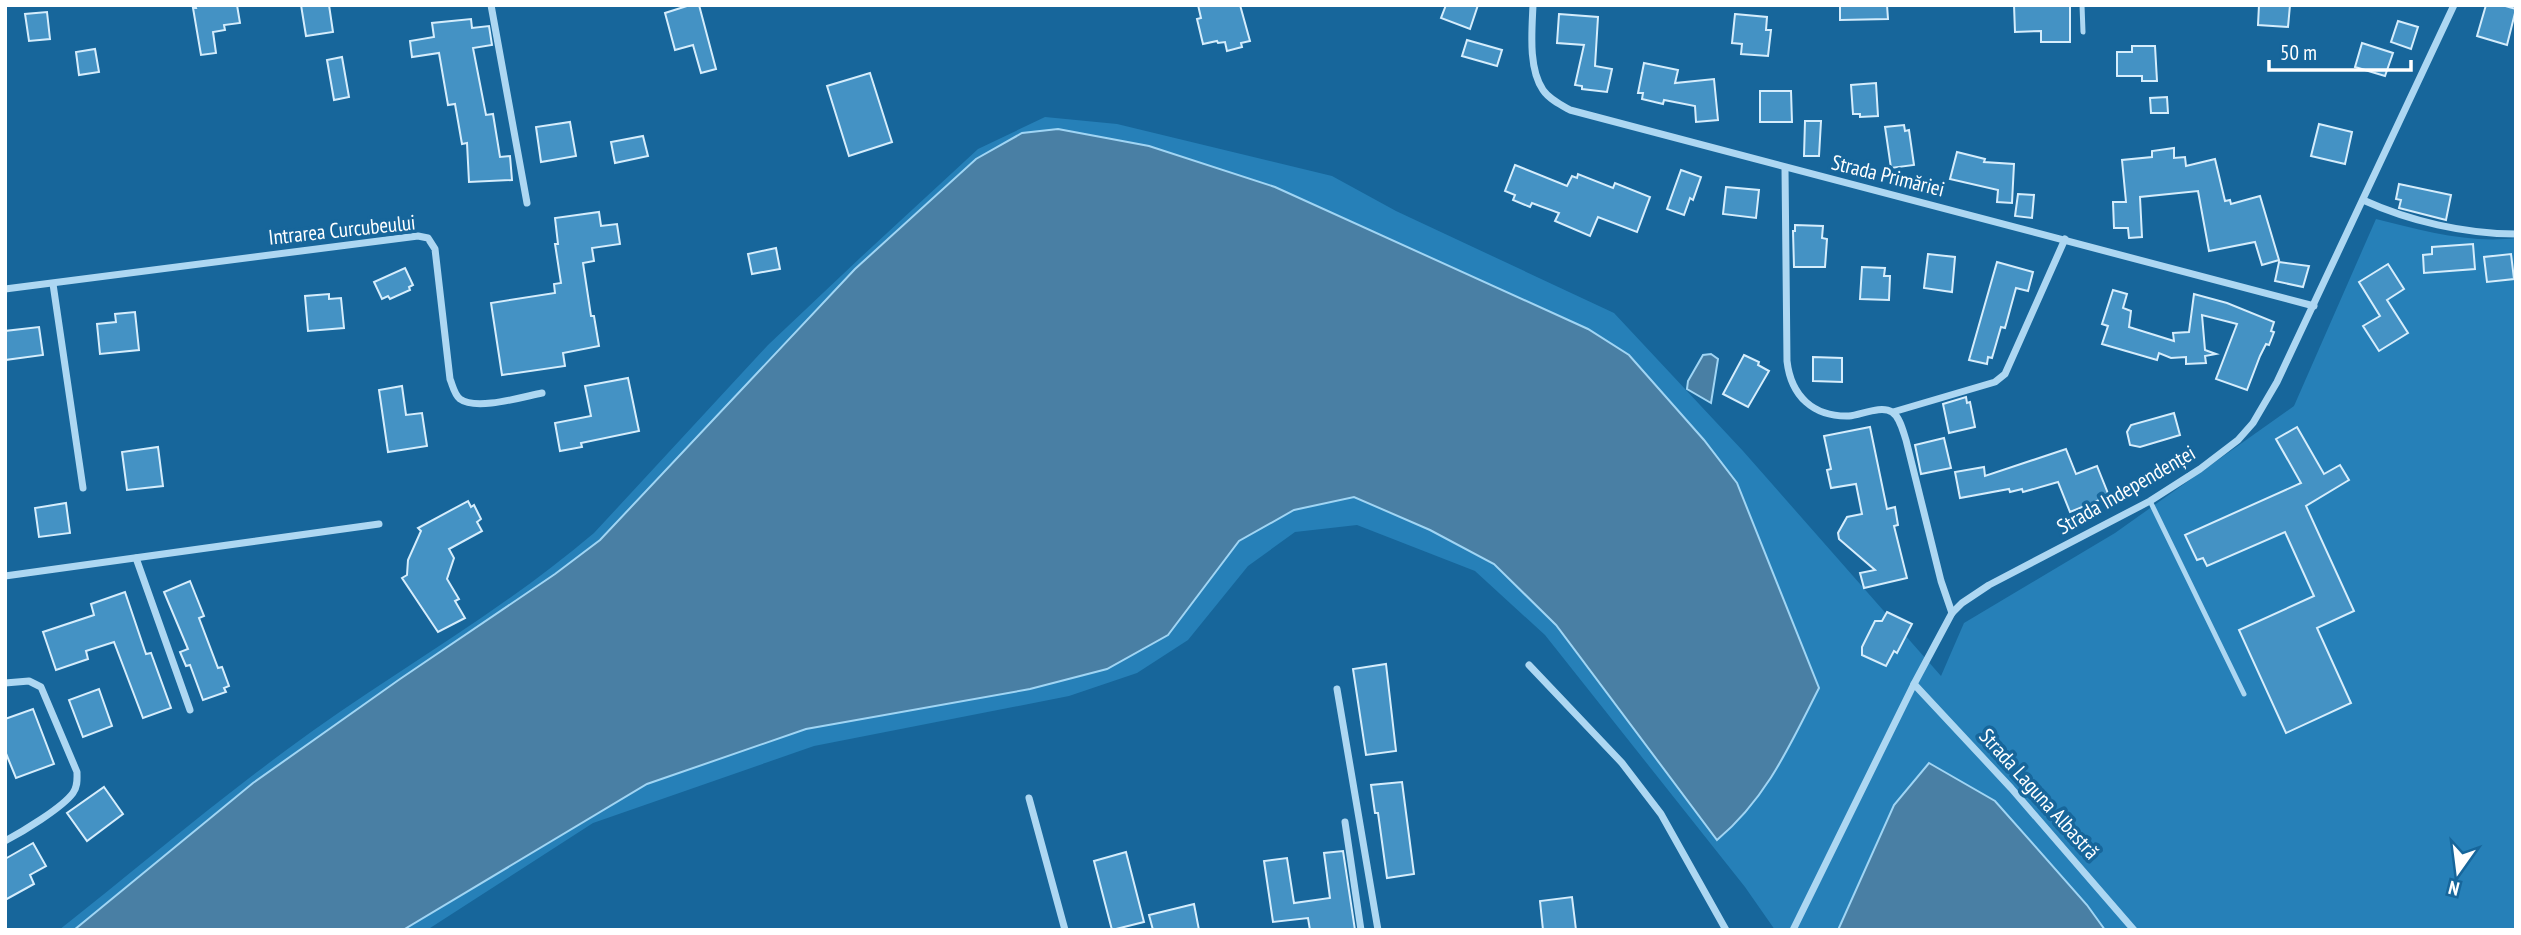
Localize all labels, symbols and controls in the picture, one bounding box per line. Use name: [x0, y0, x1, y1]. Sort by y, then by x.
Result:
scale bar: [2269, 28, 2411, 72]
text: 50 m: [2280, 39, 2317, 66]
street label: Strada Primăriei: [1829, 148, 1948, 203]
street label: Intrarea Curcubeului: [267, 208, 417, 251]
street label: Strada Independenței: [2052, 439, 2200, 540]
street label: Strada Laguna Albastră: [1974, 723, 2105, 865]
north arrow: [2423, 837, 2493, 907]
text: N: [2446, 876, 2462, 901]

